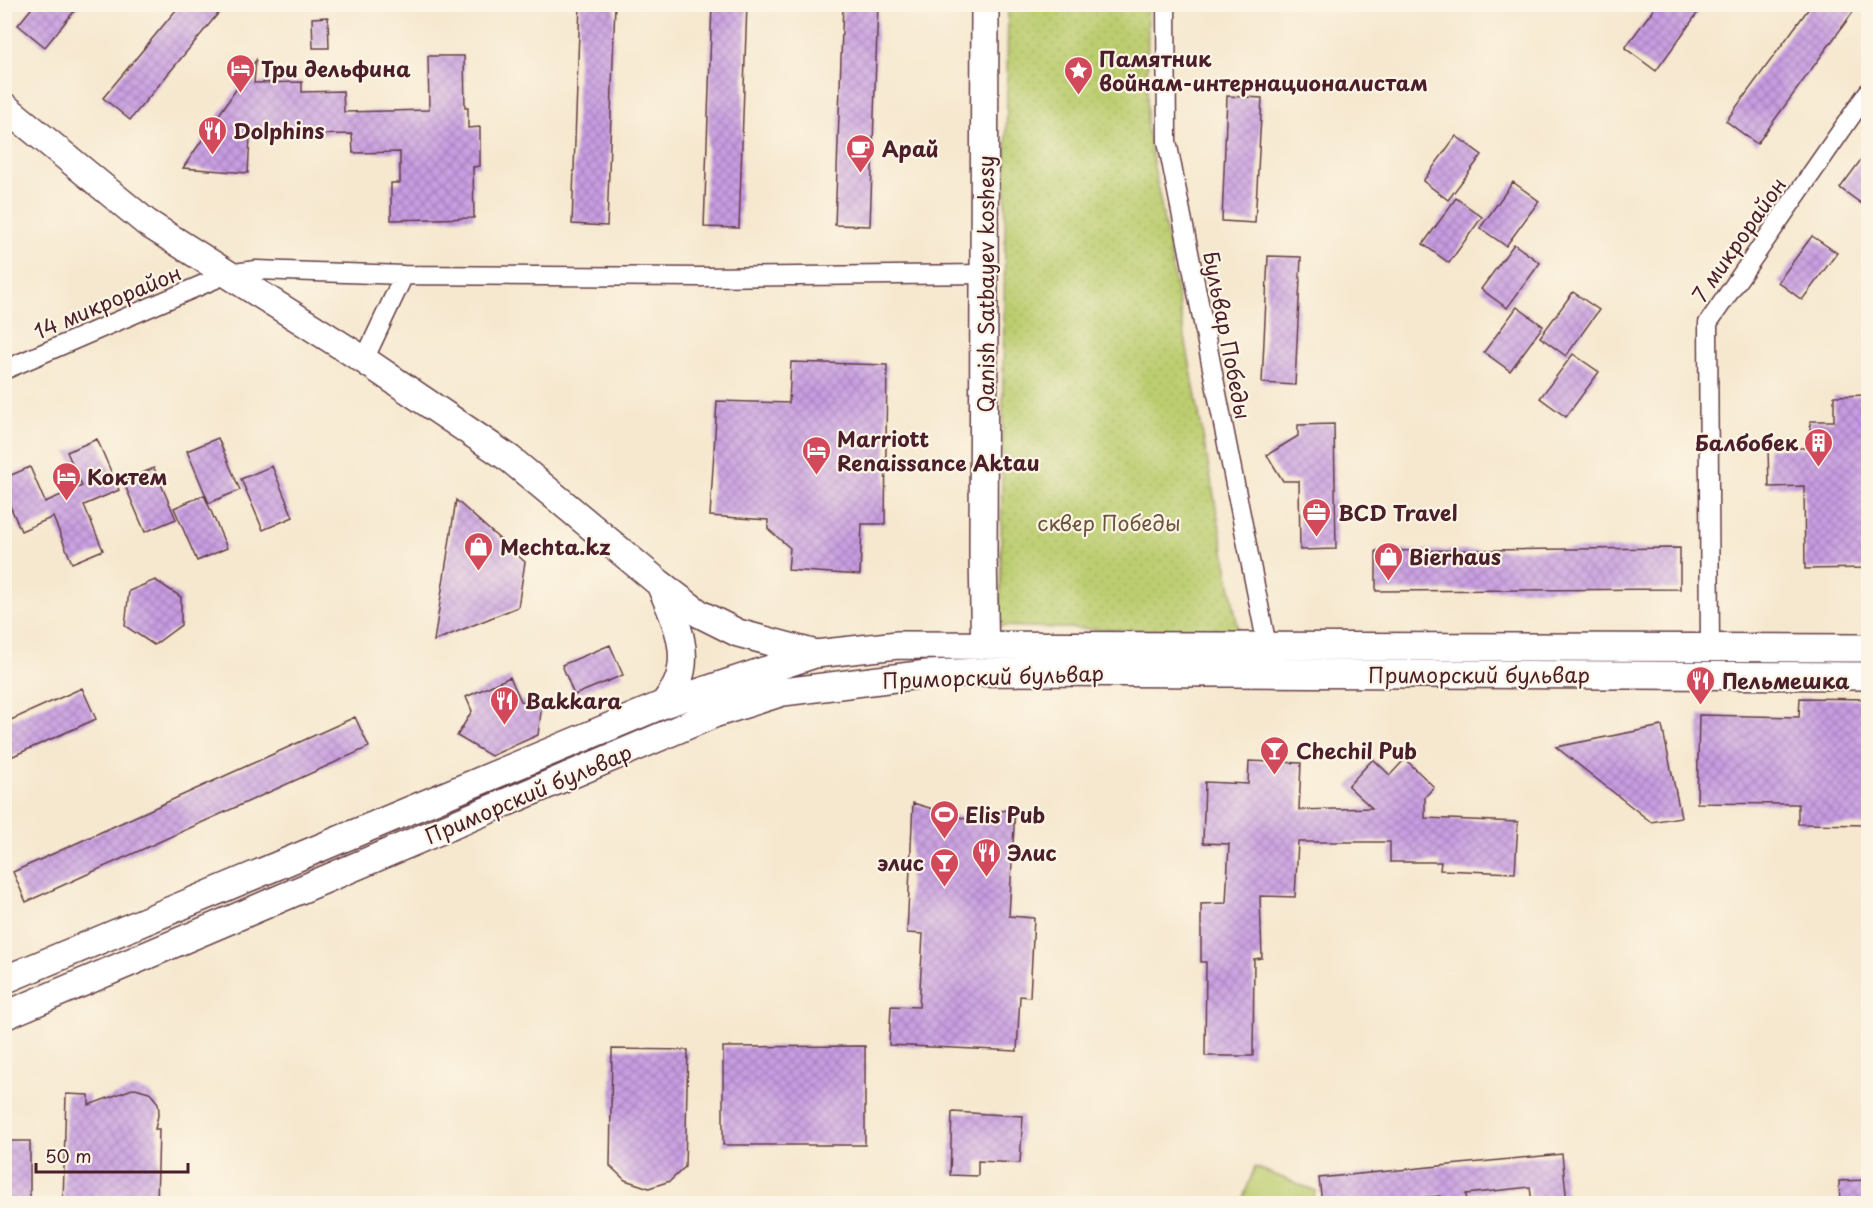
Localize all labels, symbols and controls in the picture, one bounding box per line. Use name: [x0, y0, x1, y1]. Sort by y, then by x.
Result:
place label: Памятник войнам-интернационалистам: [1099, 42, 1428, 98]
hotel icon: Три дельфина: [224, 52, 256, 94]
place label: Три дельфина: [261, 52, 411, 84]
place icon: Памятник войнам-интернационалистам: [1062, 54, 1094, 96]
restaurant icon: Dolphins: [196, 114, 228, 156]
place label: Dolphins: [233, 114, 325, 146]
cafe icon: Арай: [845, 132, 877, 174]
place label: Арай: [882, 132, 939, 164]
street label: Qanish Satbayev koshesy: [969, 155, 1001, 413]
street label: 7 микрорайон: [1683, 170, 1793, 308]
street label: Бульвар Победы: [1196, 248, 1260, 422]
street label: 14 микрорайон: [28, 256, 186, 346]
place label: Marriott Renaissance Aktau: [837, 422, 1040, 478]
place label: Балбобек: [1695, 426, 1799, 458]
building icon: Балбобек: [1803, 426, 1835, 468]
hotel icon: Marriott Renaissance Aktau: [800, 434, 832, 476]
hotel icon: Коктем: [50, 460, 82, 502]
place label: Коктем: [87, 460, 167, 492]
office icon: BCD Travel: [1301, 496, 1333, 538]
place label: BCD Travel: [1338, 496, 1457, 528]
park label: сквер Победы: [1037, 506, 1181, 538]
shop icon: Mechta.kz: [463, 530, 495, 572]
place label: Mechta.kz: [500, 530, 611, 562]
shop icon: Bierhaus: [1372, 540, 1404, 582]
place label: Bierhaus: [1409, 540, 1501, 572]
street label: Приморский бульвар: [882, 656, 1104, 696]
street label: Приморский бульвар: [1368, 658, 1590, 690]
restaurant icon: Пельмешка: [1685, 664, 1717, 706]
place label: Пельмешка: [1722, 664, 1850, 696]
restaurant icon: Bakkara: [488, 684, 520, 726]
place label: Bakkara: [525, 684, 622, 716]
bar icon: Chechil Pub: [1259, 734, 1291, 776]
place label: Chechil Pub: [1296, 734, 1417, 766]
street label: Приморский бульвар: [420, 735, 636, 851]
sports icon: Elis Pub: [928, 798, 960, 840]
place label: Elis Pub: [965, 798, 1045, 830]
restaurant icon: Элис: [970, 836, 1002, 878]
place label: Элис: [1007, 836, 1057, 868]
place label: элис: [877, 846, 924, 878]
bar icon: элис: [929, 846, 961, 888]
scale bar: [36, 1136, 188, 1174]
text: 50 m: [45, 1142, 92, 1169]

